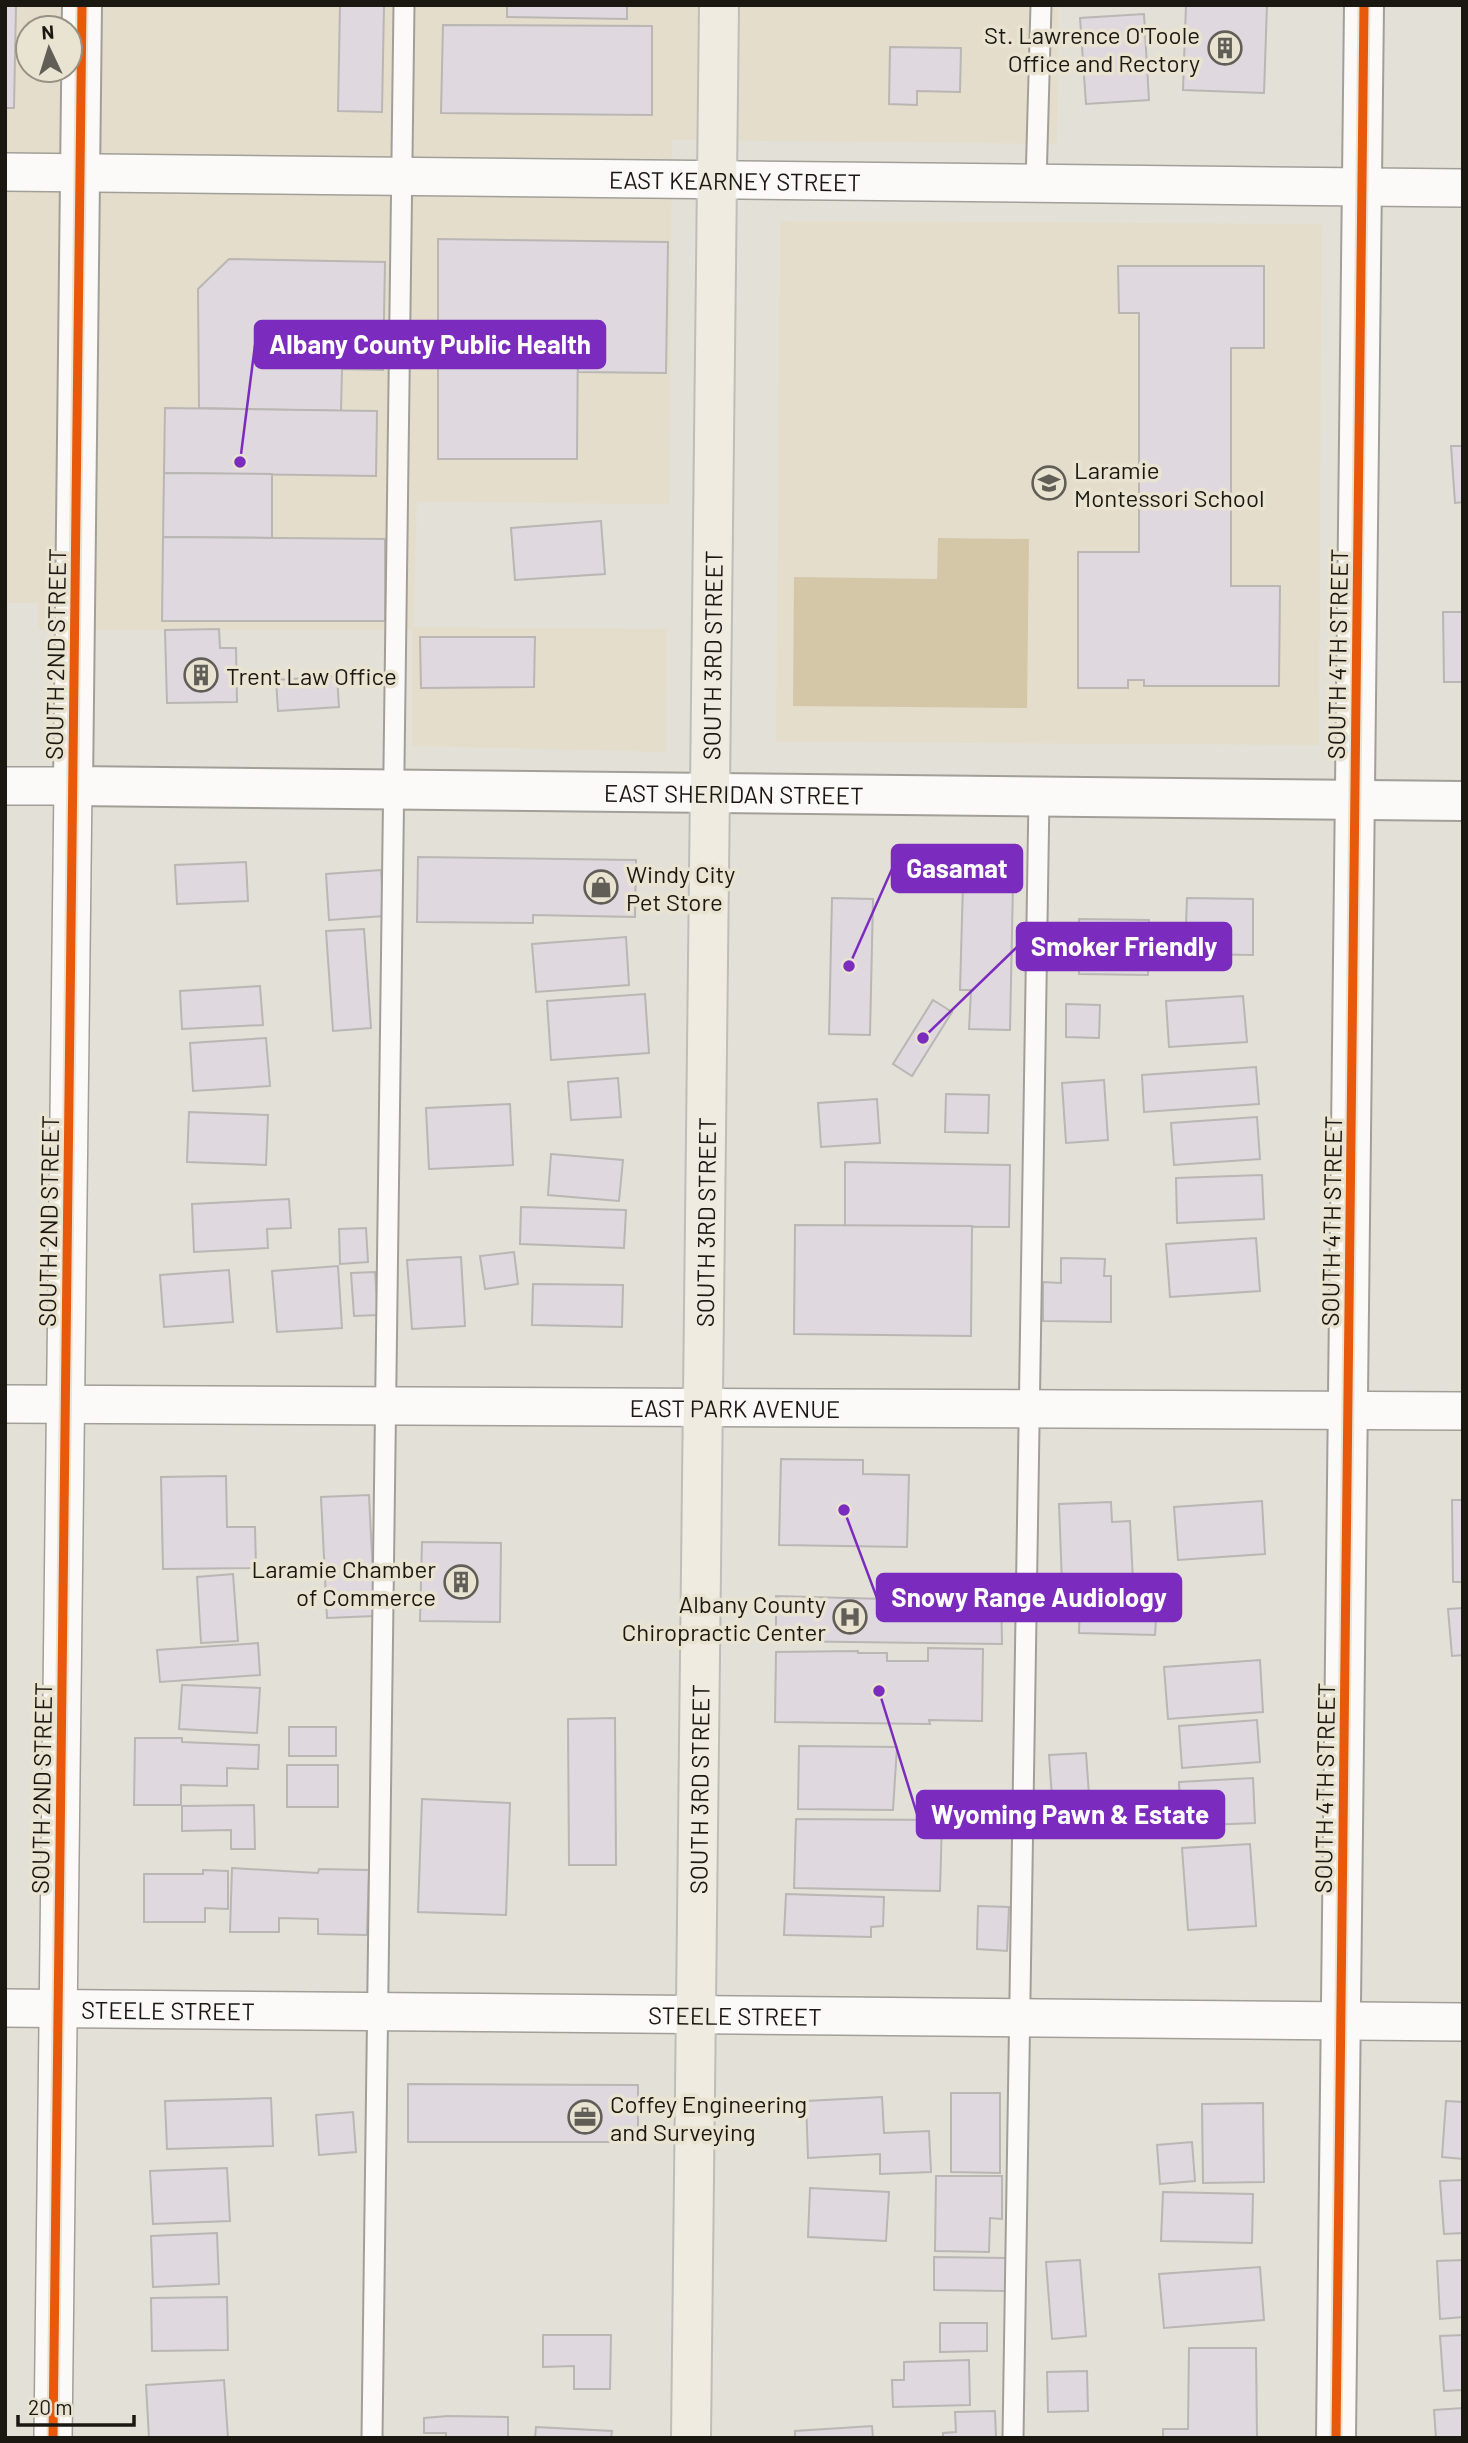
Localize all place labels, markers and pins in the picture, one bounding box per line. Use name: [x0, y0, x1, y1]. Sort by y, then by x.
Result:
place label: St. Lawrence O'Toole Office and Rectory: [984, 20, 1200, 77]
building icon: St. Lawrence O'Toole Office and Rectory: [1206, 29, 1244, 67]
callout: Albany County Public Health: [255, 321, 605, 368]
place label: Laramie Montessori School: [1074, 455, 1265, 512]
school or university icon: Laramie Montessori School: [1030, 464, 1068, 502]
building icon: Trent Law Office: [182, 656, 220, 694]
place label: Trent Law Office: [226, 661, 397, 690]
callout: Gasamat: [892, 845, 1022, 892]
place label: Windy City Pet Store: [626, 859, 735, 916]
shop icon: Windy City Pet Store: [582, 868, 620, 906]
callout: Smoker Friendly: [1017, 923, 1231, 970]
place label: Laramie Chamber of Commerce: [252, 1554, 436, 1611]
building icon: Laramie Chamber of Commerce: [442, 1563, 480, 1601]
callout: Snowy Range Audiology: [877, 1574, 1181, 1621]
place label: Albany County Chiropractic Center: [622, 1589, 826, 1646]
hospital icon: Albany County Chiropractic Center: [831, 1598, 869, 1636]
callout: Wyoming Pawn & Estate: [917, 1791, 1224, 1838]
place label: Coffey Engineering and Surveying: [610, 2089, 807, 2146]
office icon: Coffey Engineering and Surveying: [566, 2098, 604, 2136]

